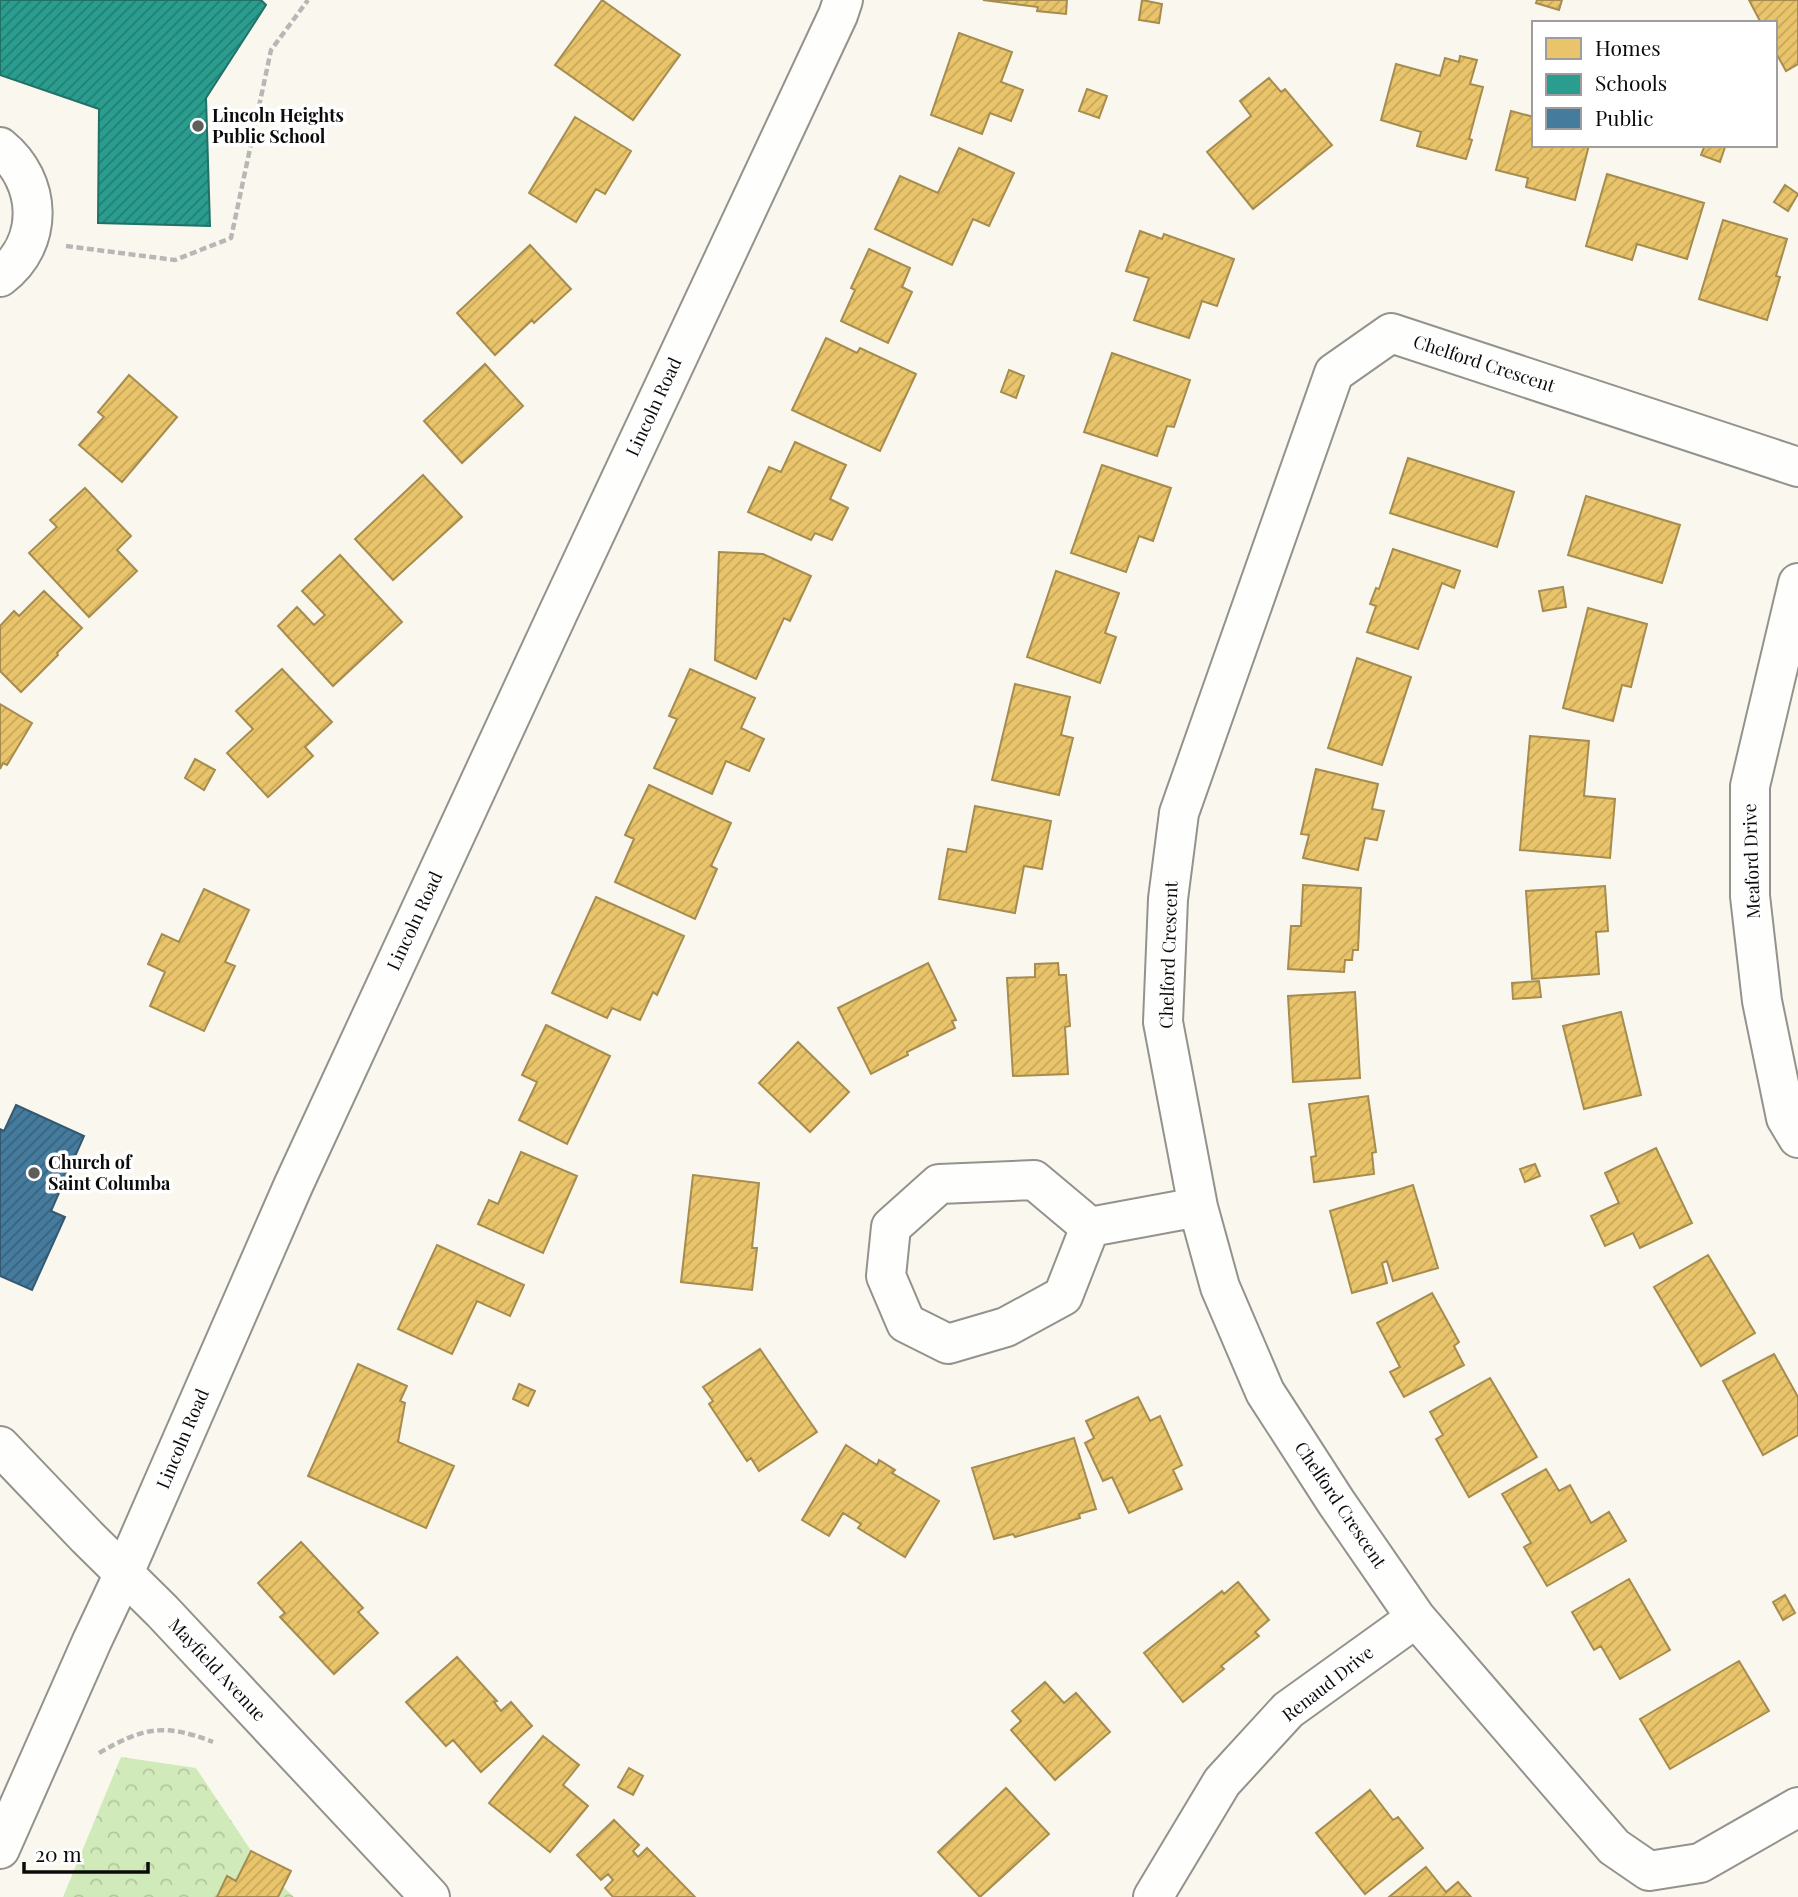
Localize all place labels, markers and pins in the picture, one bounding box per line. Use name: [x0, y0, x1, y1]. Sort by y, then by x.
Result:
place label: Lincoln Heights Public School: [212, 103, 344, 148]
marker: Lincoln Heights Public School: [190, 118, 206, 134]
place label: Church of Saint Columba: [48, 1150, 171, 1195]
marker: Church of Saint Columba: [26, 1165, 42, 1181]

